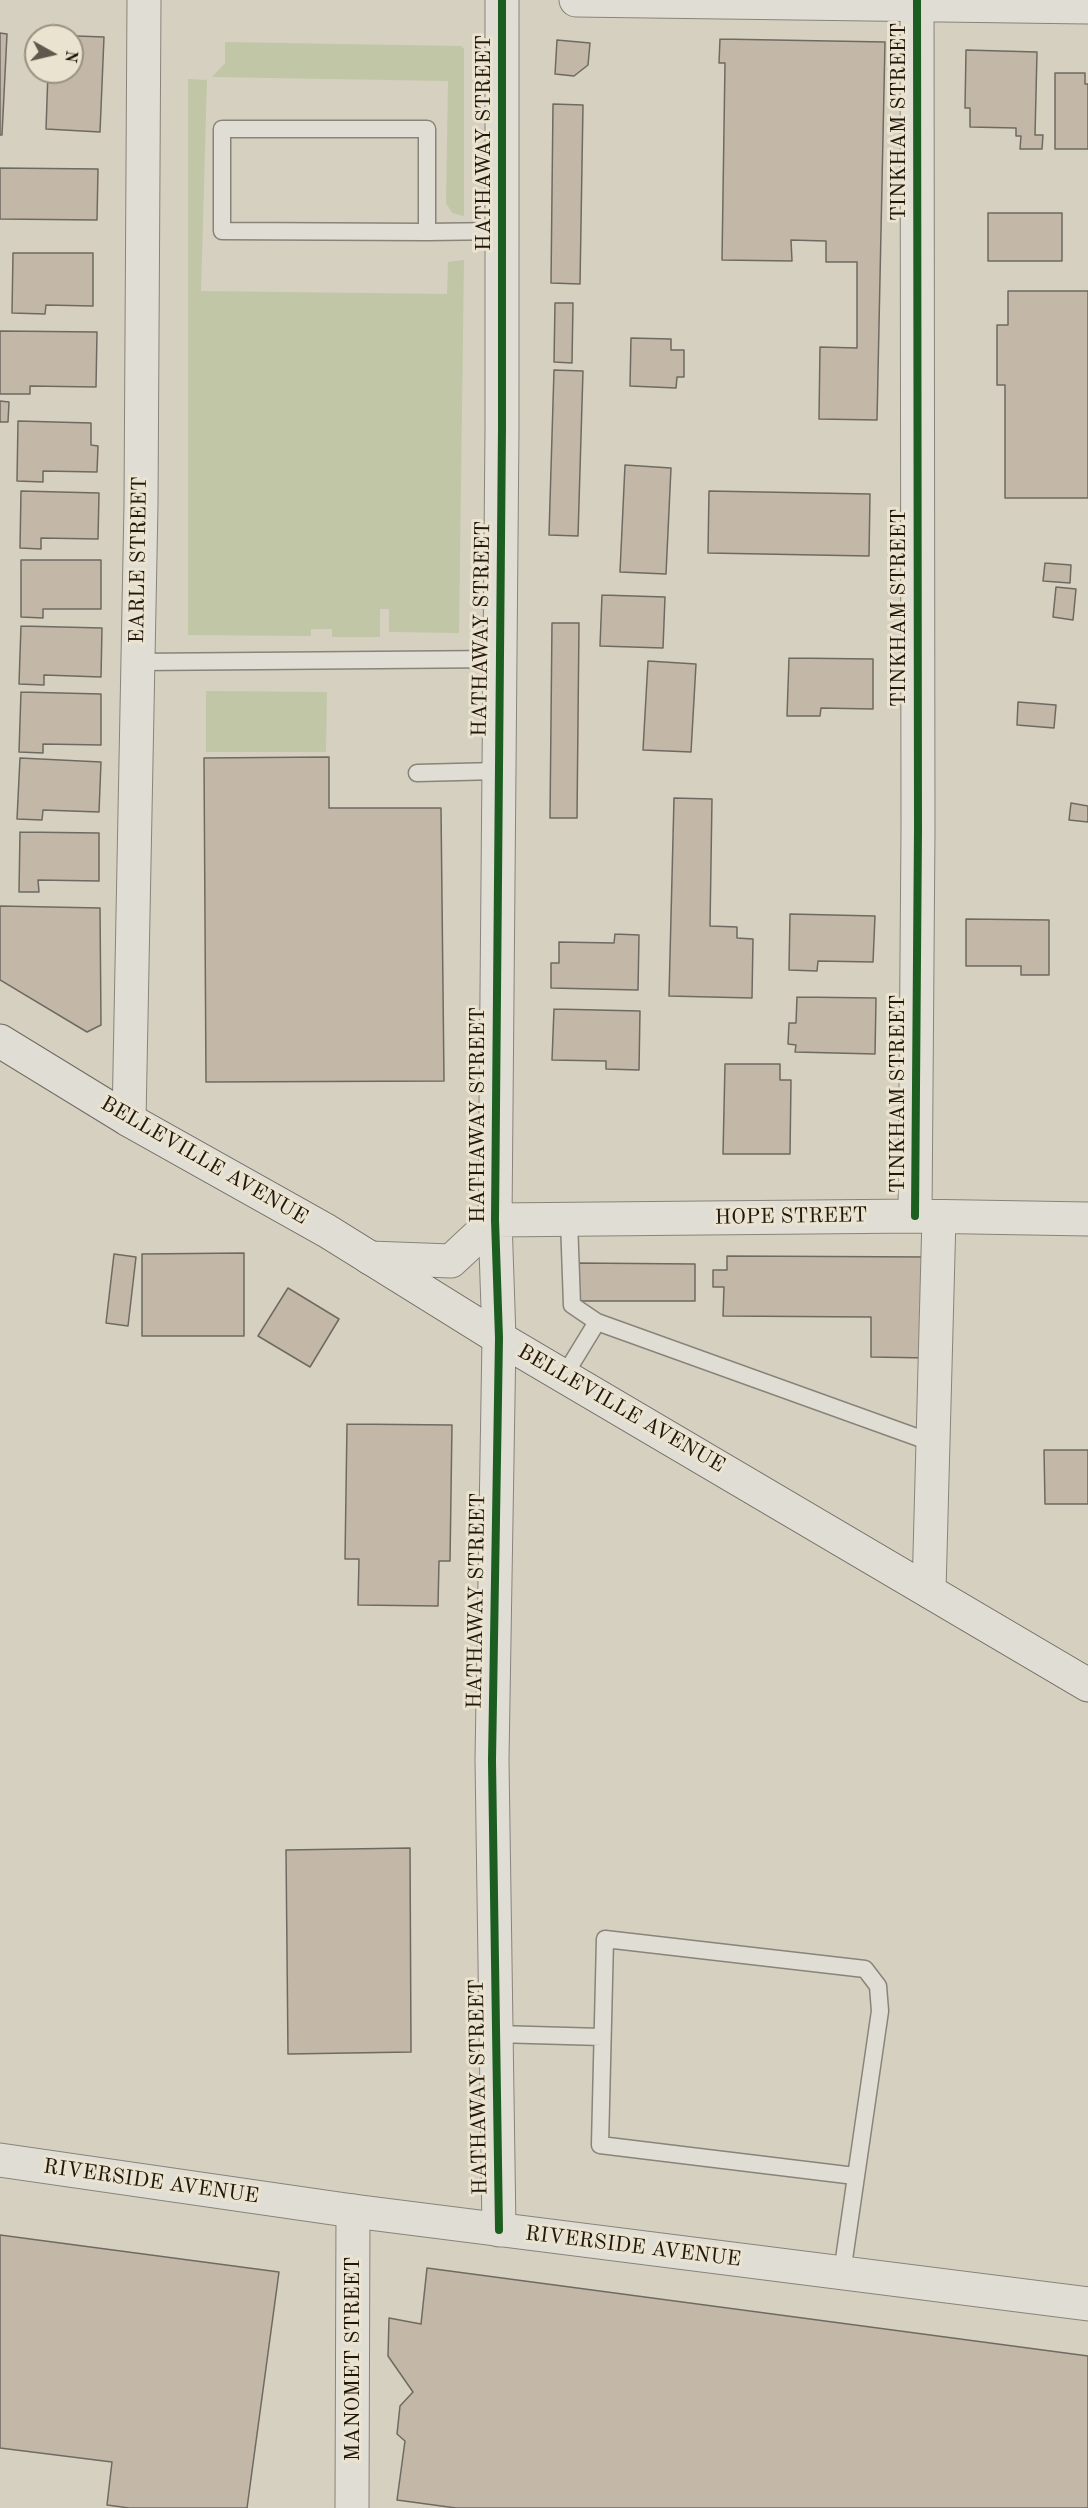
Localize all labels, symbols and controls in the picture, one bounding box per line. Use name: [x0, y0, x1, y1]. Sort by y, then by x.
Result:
street label: TINKHAM STREET: [886, 23, 912, 221]
north arrow: [24, 24, 84, 84]
street label: HATHAWAY STREET: [471, 35, 497, 251]
text: N: [61, 49, 79, 63]
street label: EARLE STREET: [125, 476, 153, 644]
street label: TINKHAM STREET: [886, 509, 912, 707]
street label: HATHAWAY STREET: [468, 521, 496, 737]
street label: TINKHAM STREET: [885, 995, 911, 1193]
street label: HATHAWAY STREET: [465, 1007, 491, 1223]
street label: BELLEVILLE AVENUE: [96, 1091, 312, 1231]
street label: HOPE STREET: [714, 1203, 868, 1231]
street label: BELLEVILLE AVENUE: [513, 1339, 729, 1479]
street label: HATHAWAY STREET: [463, 1493, 491, 1709]
street label: HATHAWAY STREET: [465, 1979, 493, 2195]
street label: RIVERSIDE AVENUE: [42, 2154, 260, 2210]
street label: RIVERSIDE AVENUE: [524, 2221, 742, 2273]
street label: MANOMET STREET: [340, 2257, 366, 2461]

